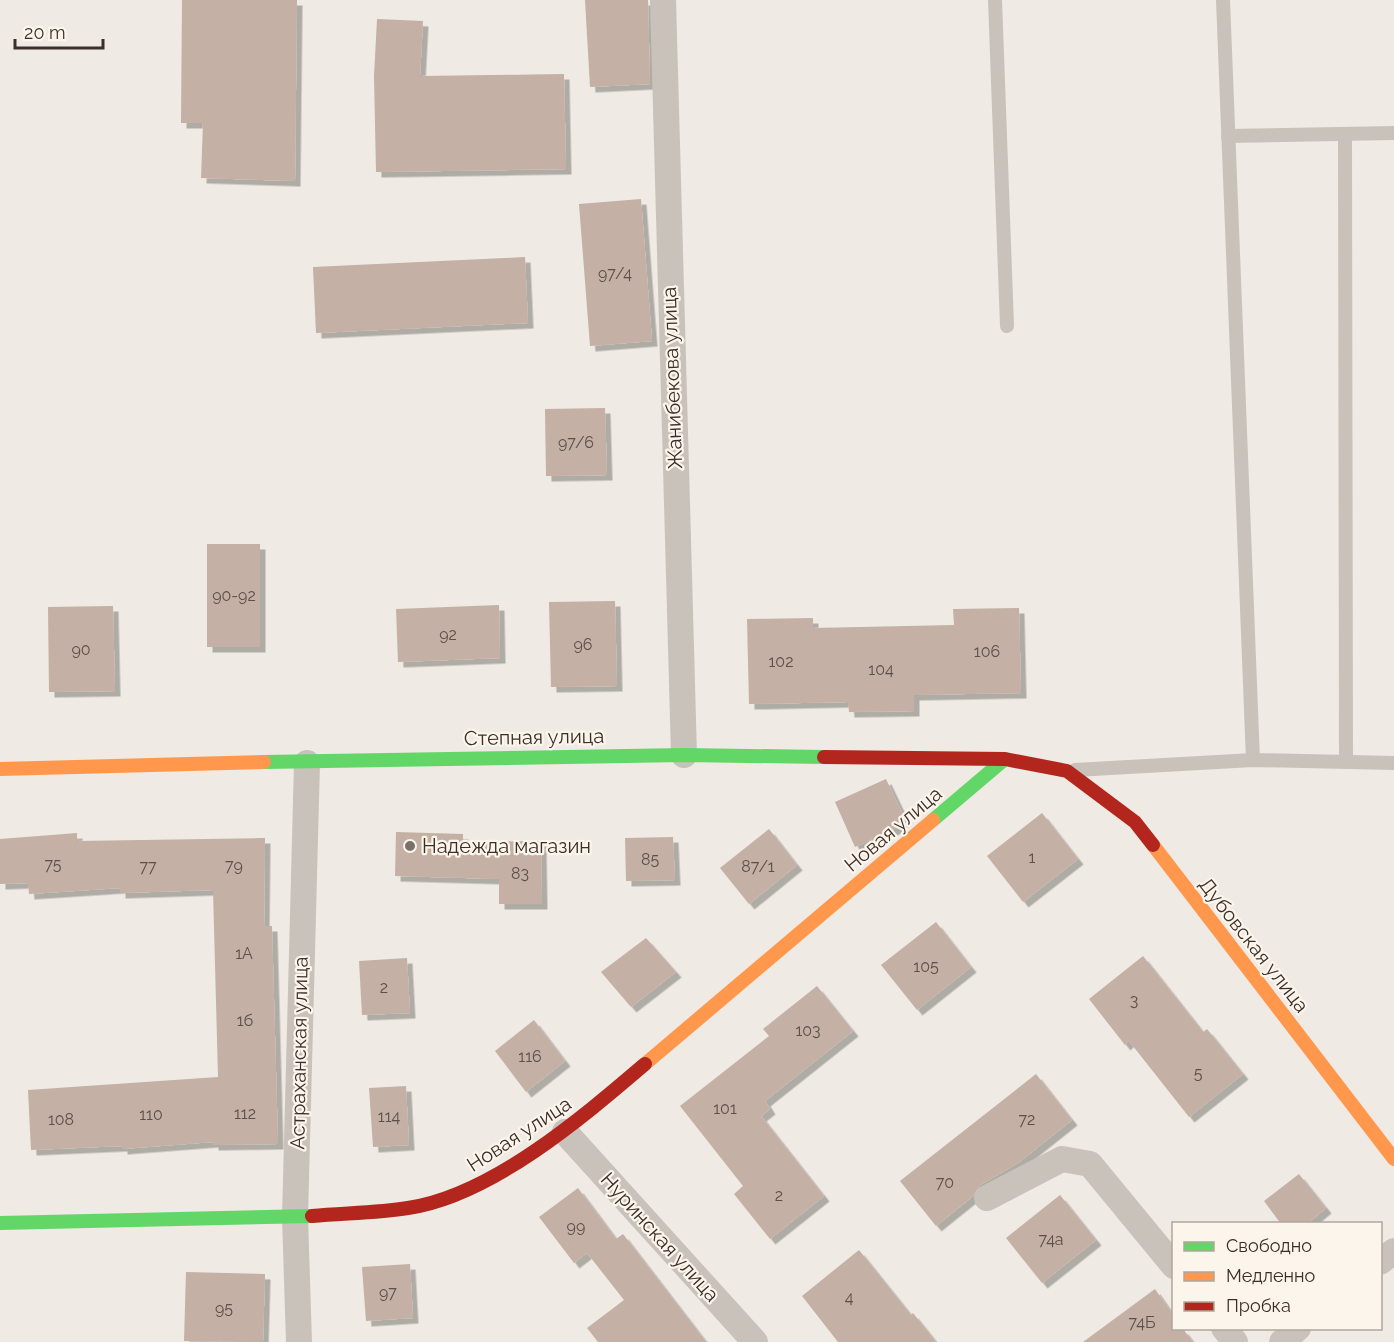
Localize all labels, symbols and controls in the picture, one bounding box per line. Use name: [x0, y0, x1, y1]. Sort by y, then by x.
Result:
scale bar: [15, 12, 104, 50]
text: 20 m: [24, 22, 66, 43]
house number: 97/4: [598, 264, 632, 283]
street label: Жанибекова улица: [657, 286, 687, 470]
house number: 97/6: [558, 433, 594, 452]
house number: 90-92: [212, 586, 256, 605]
house number: 92: [439, 625, 457, 644]
house number: 96: [573, 635, 593, 654]
house number: 90: [71, 640, 91, 659]
house number: 106: [974, 642, 1000, 661]
house number: 102: [769, 652, 793, 671]
house number: 104: [868, 660, 894, 679]
street label: Степная улица: [464, 724, 604, 750]
street label: Новая улица: [839, 781, 947, 877]
place label: Надежда магазин: [422, 834, 591, 858]
marker: Надежда магазин: [403, 839, 417, 853]
house number: 1: [1029, 848, 1036, 867]
house number: 85: [641, 850, 659, 869]
house number: 75: [44, 855, 62, 874]
house number: 79: [225, 856, 243, 875]
house number: 77: [139, 857, 157, 876]
house number: 87/1: [741, 857, 775, 876]
house number: 83: [511, 864, 529, 883]
street label: Дубовская улица: [1194, 873, 1314, 1017]
house number: 1А: [235, 944, 253, 963]
street label: Астраханская улица: [285, 956, 313, 1150]
house number: 105: [913, 957, 939, 976]
house number: 2: [380, 978, 388, 997]
house number: 3: [1130, 991, 1138, 1010]
house number: 1б: [237, 1011, 254, 1030]
house number: 103: [795, 1021, 821, 1040]
house number: 116: [518, 1047, 542, 1066]
house number: 5: [1194, 1064, 1203, 1083]
street label: Новая улица: [462, 1091, 576, 1177]
house number: 101: [713, 1099, 737, 1118]
house number: 112: [234, 1104, 256, 1123]
house number: 110: [139, 1105, 163, 1124]
house number: 114: [378, 1107, 400, 1126]
house number: 108: [48, 1110, 74, 1129]
house number: 72: [1019, 1110, 1035, 1129]
street label: Нуринская улица: [596, 1168, 724, 1306]
house number: 70: [936, 1173, 954, 1192]
house number: 2: [775, 1186, 783, 1205]
house number: 99: [567, 1217, 585, 1236]
legend: [1172, 1222, 1382, 1330]
house number: 74а: [1038, 1230, 1064, 1249]
text: Свободно: [1226, 1235, 1312, 1256]
text: Медленно: [1226, 1265, 1315, 1286]
house number: 97: [379, 1283, 397, 1302]
house number: 4: [845, 1288, 854, 1307]
text: Пробка: [1226, 1295, 1291, 1316]
house number: 95: [215, 1299, 233, 1318]
house number: 74Б: [1129, 1313, 1155, 1332]

